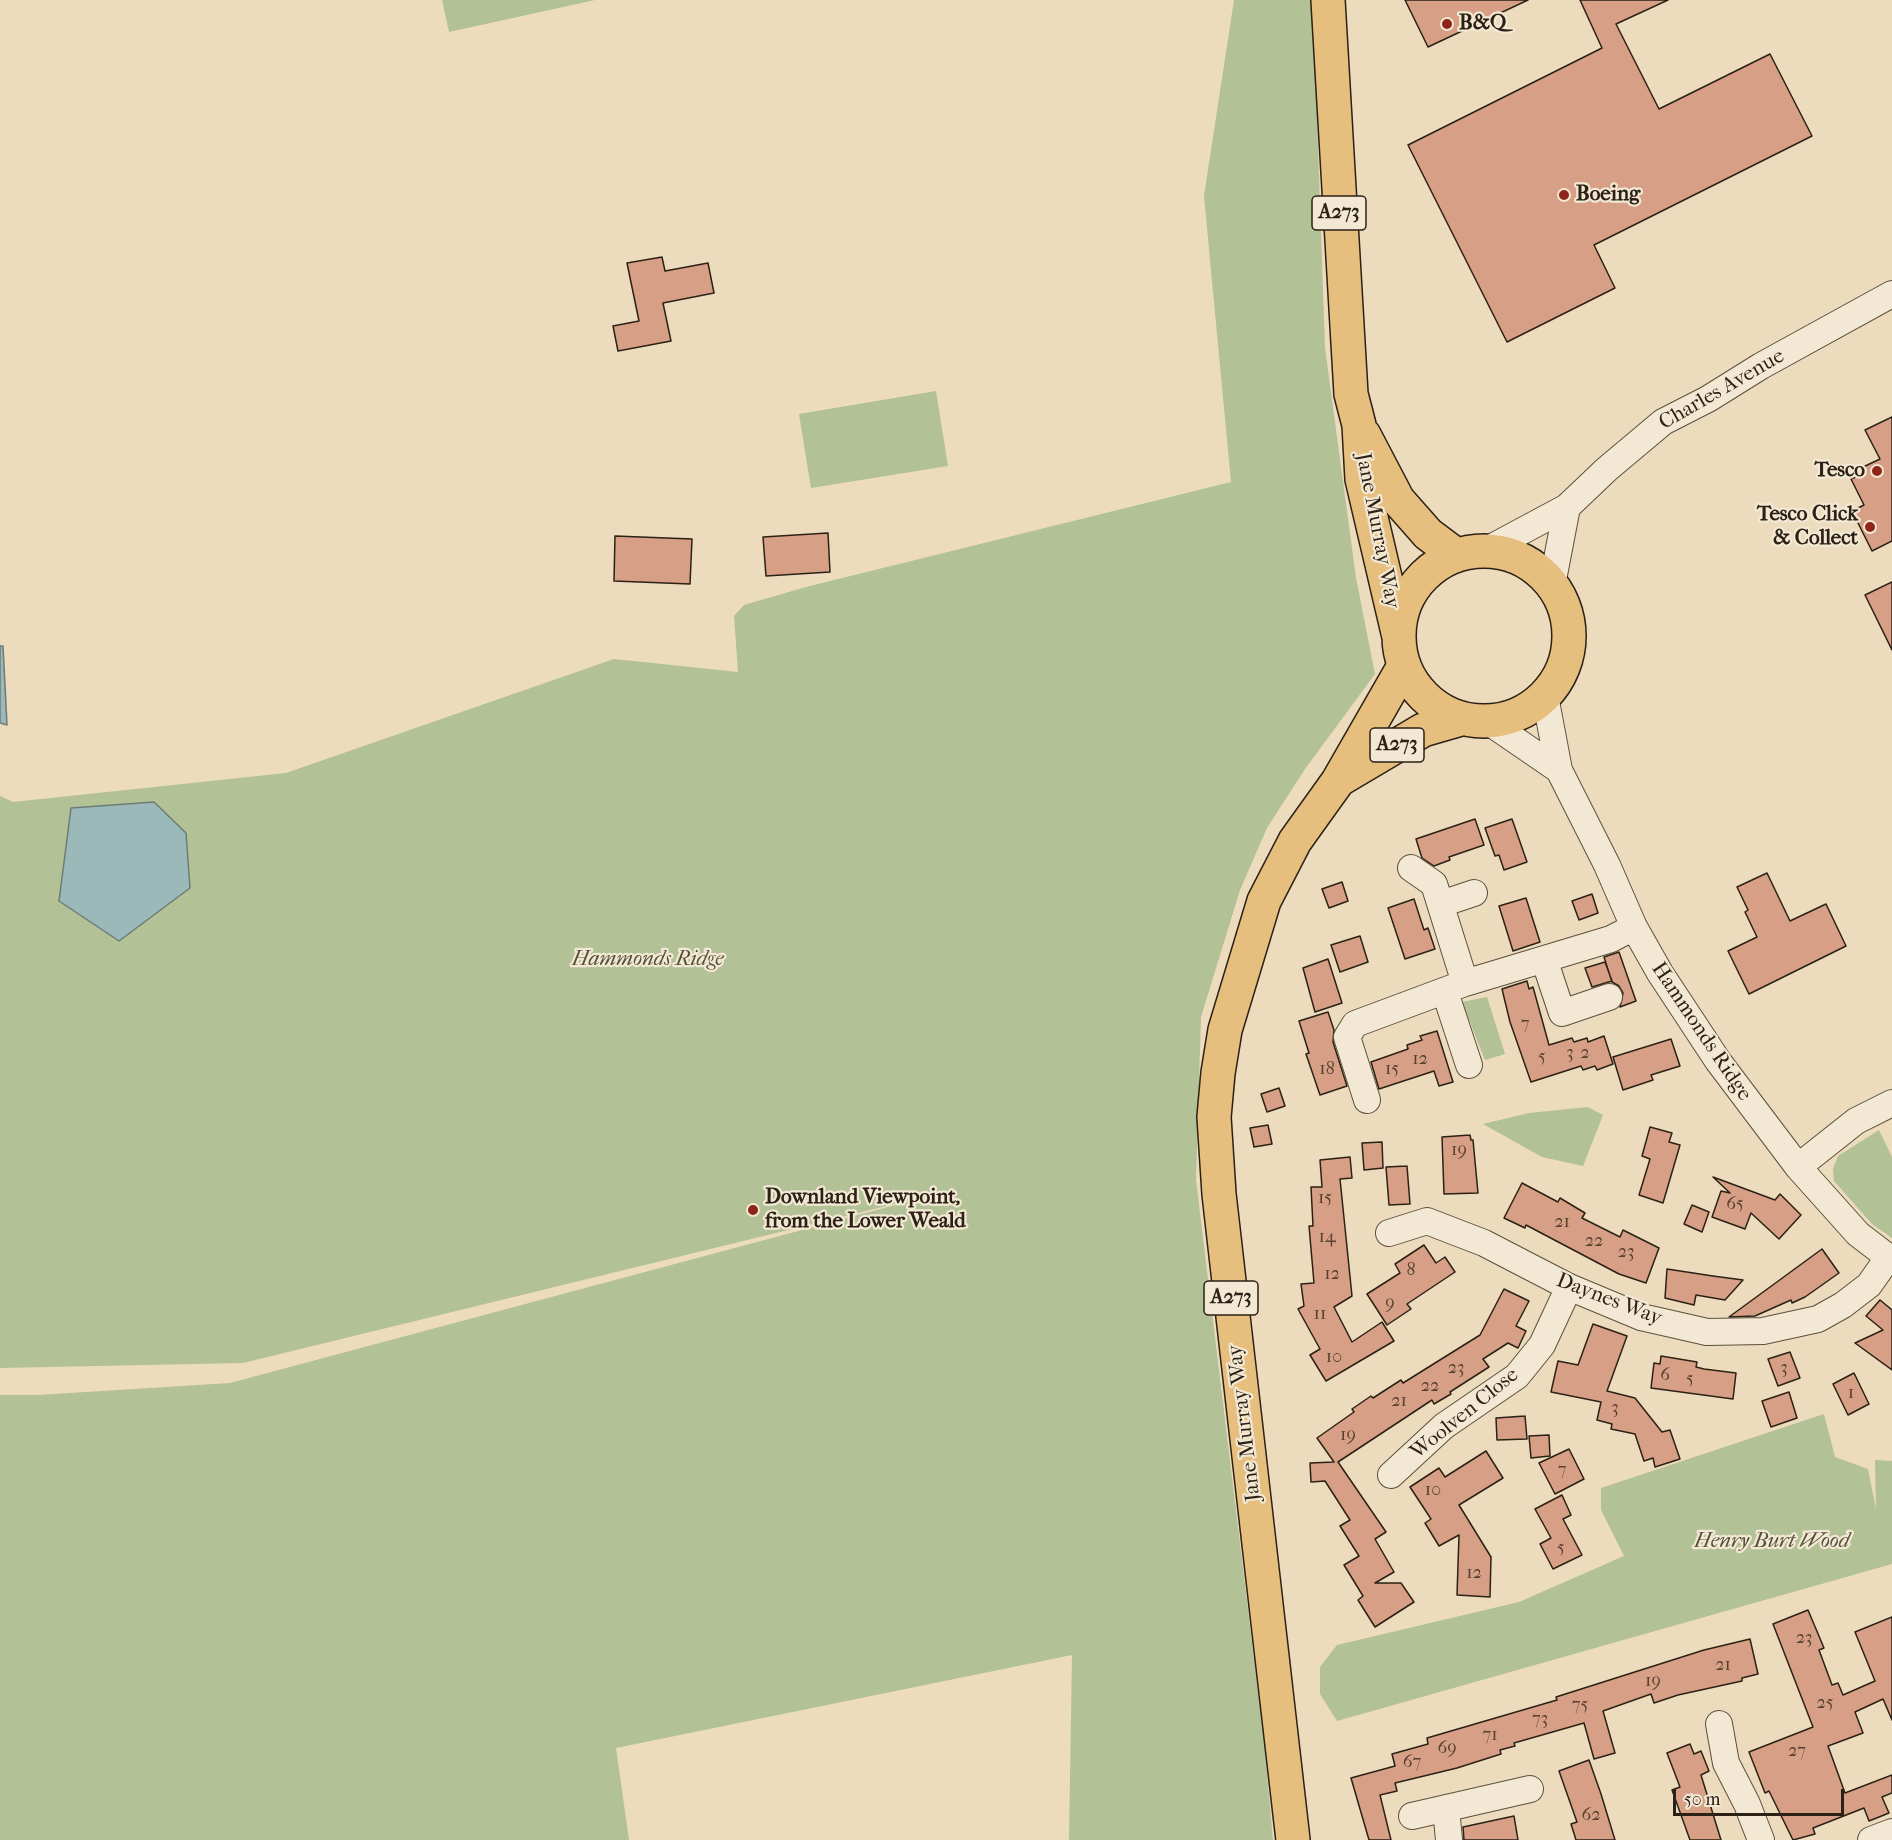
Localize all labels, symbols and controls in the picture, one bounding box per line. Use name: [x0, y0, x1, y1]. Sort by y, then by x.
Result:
place label: B&Q: [1459, 11, 1506, 37]
marker: B&Q: [1440, 17, 1454, 31]
place label: Boeing: [1576, 182, 1640, 208]
marker: Boeing: [1557, 188, 1571, 202]
road number: A273: [1312, 196, 1366, 230]
street label: Charles Avenue: [1655, 344, 1789, 436]
street label: Jane Murray Way: [1350, 451, 1404, 611]
place label: Tesco: [1815, 458, 1865, 484]
marker: Tesco: [1870, 464, 1884, 478]
place label: Tesco Click & Collect: [1757, 502, 1858, 552]
marker: Tesco Click & Collect: [1863, 520, 1877, 534]
road number: A273: [1370, 728, 1424, 762]
park label: Hammonds Ridge: [572, 947, 724, 973]
street label: Hammonds Ridge: [1645, 958, 1757, 1106]
house number: 7: [1521, 1014, 1529, 1036]
house number: 3: [1566, 1043, 1574, 1065]
house number: 2: [1580, 1043, 1590, 1065]
house number: 5: [1538, 1047, 1546, 1069]
house number: 12: [1412, 1049, 1428, 1071]
house number: 18: [1319, 1059, 1335, 1081]
house number: 15: [1385, 1059, 1399, 1081]
house number: 19: [1451, 1140, 1467, 1162]
place label: Downland Viewpoint, from the Lower Weald: [765, 1185, 966, 1235]
house number: 15: [1318, 1188, 1332, 1210]
house number: 65: [1726, 1194, 1744, 1216]
marker: Downland Viewpoint, from the Lower Weald: [746, 1203, 760, 1217]
house number: 21: [1554, 1212, 1570, 1234]
house number: 14: [1318, 1227, 1336, 1249]
house number: 22: [1585, 1231, 1603, 1253]
house number: 23: [1618, 1242, 1634, 1264]
house number: 8: [1406, 1260, 1416, 1282]
house number: 12: [1324, 1264, 1340, 1286]
street label: Daynes Way: [1553, 1268, 1665, 1332]
road number: A273: [1204, 1281, 1258, 1315]
house number: 9: [1385, 1293, 1395, 1315]
house number: 11: [1314, 1304, 1326, 1326]
street label: Jane Murray Way: [1223, 1343, 1267, 1503]
house number: 10: [1326, 1347, 1342, 1369]
house number: 23: [1448, 1358, 1464, 1380]
house number: 3: [1780, 1358, 1788, 1380]
street label: Woolven Close: [1406, 1363, 1524, 1465]
house number: 6: [1660, 1365, 1670, 1387]
house number: 5: [1686, 1369, 1694, 1391]
house number: 22: [1421, 1376, 1439, 1398]
house number: 1: [1848, 1383, 1854, 1405]
house number: 21: [1391, 1391, 1407, 1413]
house number: 3: [1611, 1398, 1619, 1420]
house number: 19: [1340, 1425, 1356, 1447]
house number: 7: [1558, 1460, 1566, 1482]
house number: 10: [1425, 1480, 1441, 1502]
park label: Henry Burt Wood: [1695, 1529, 1849, 1555]
house number: 5: [1557, 1538, 1565, 1560]
house number: 12: [1466, 1563, 1482, 1585]
house number: 23: [1796, 1628, 1812, 1650]
house number: 21: [1715, 1655, 1731, 1677]
house number: 19: [1645, 1671, 1661, 1693]
house number: 25: [1816, 1693, 1834, 1715]
house number: 75: [1572, 1695, 1588, 1717]
house number: 73: [1532, 1709, 1548, 1731]
house number: 71: [1482, 1725, 1498, 1747]
house number: 69: [1437, 1738, 1457, 1760]
house number: 27: [1788, 1741, 1806, 1763]
house number: 67: [1403, 1752, 1421, 1774]
scale bar: [1676, 1777, 1847, 1815]
text: 50 m: [1684, 1789, 1720, 1810]
house number: 62: [1581, 1805, 1601, 1827]

